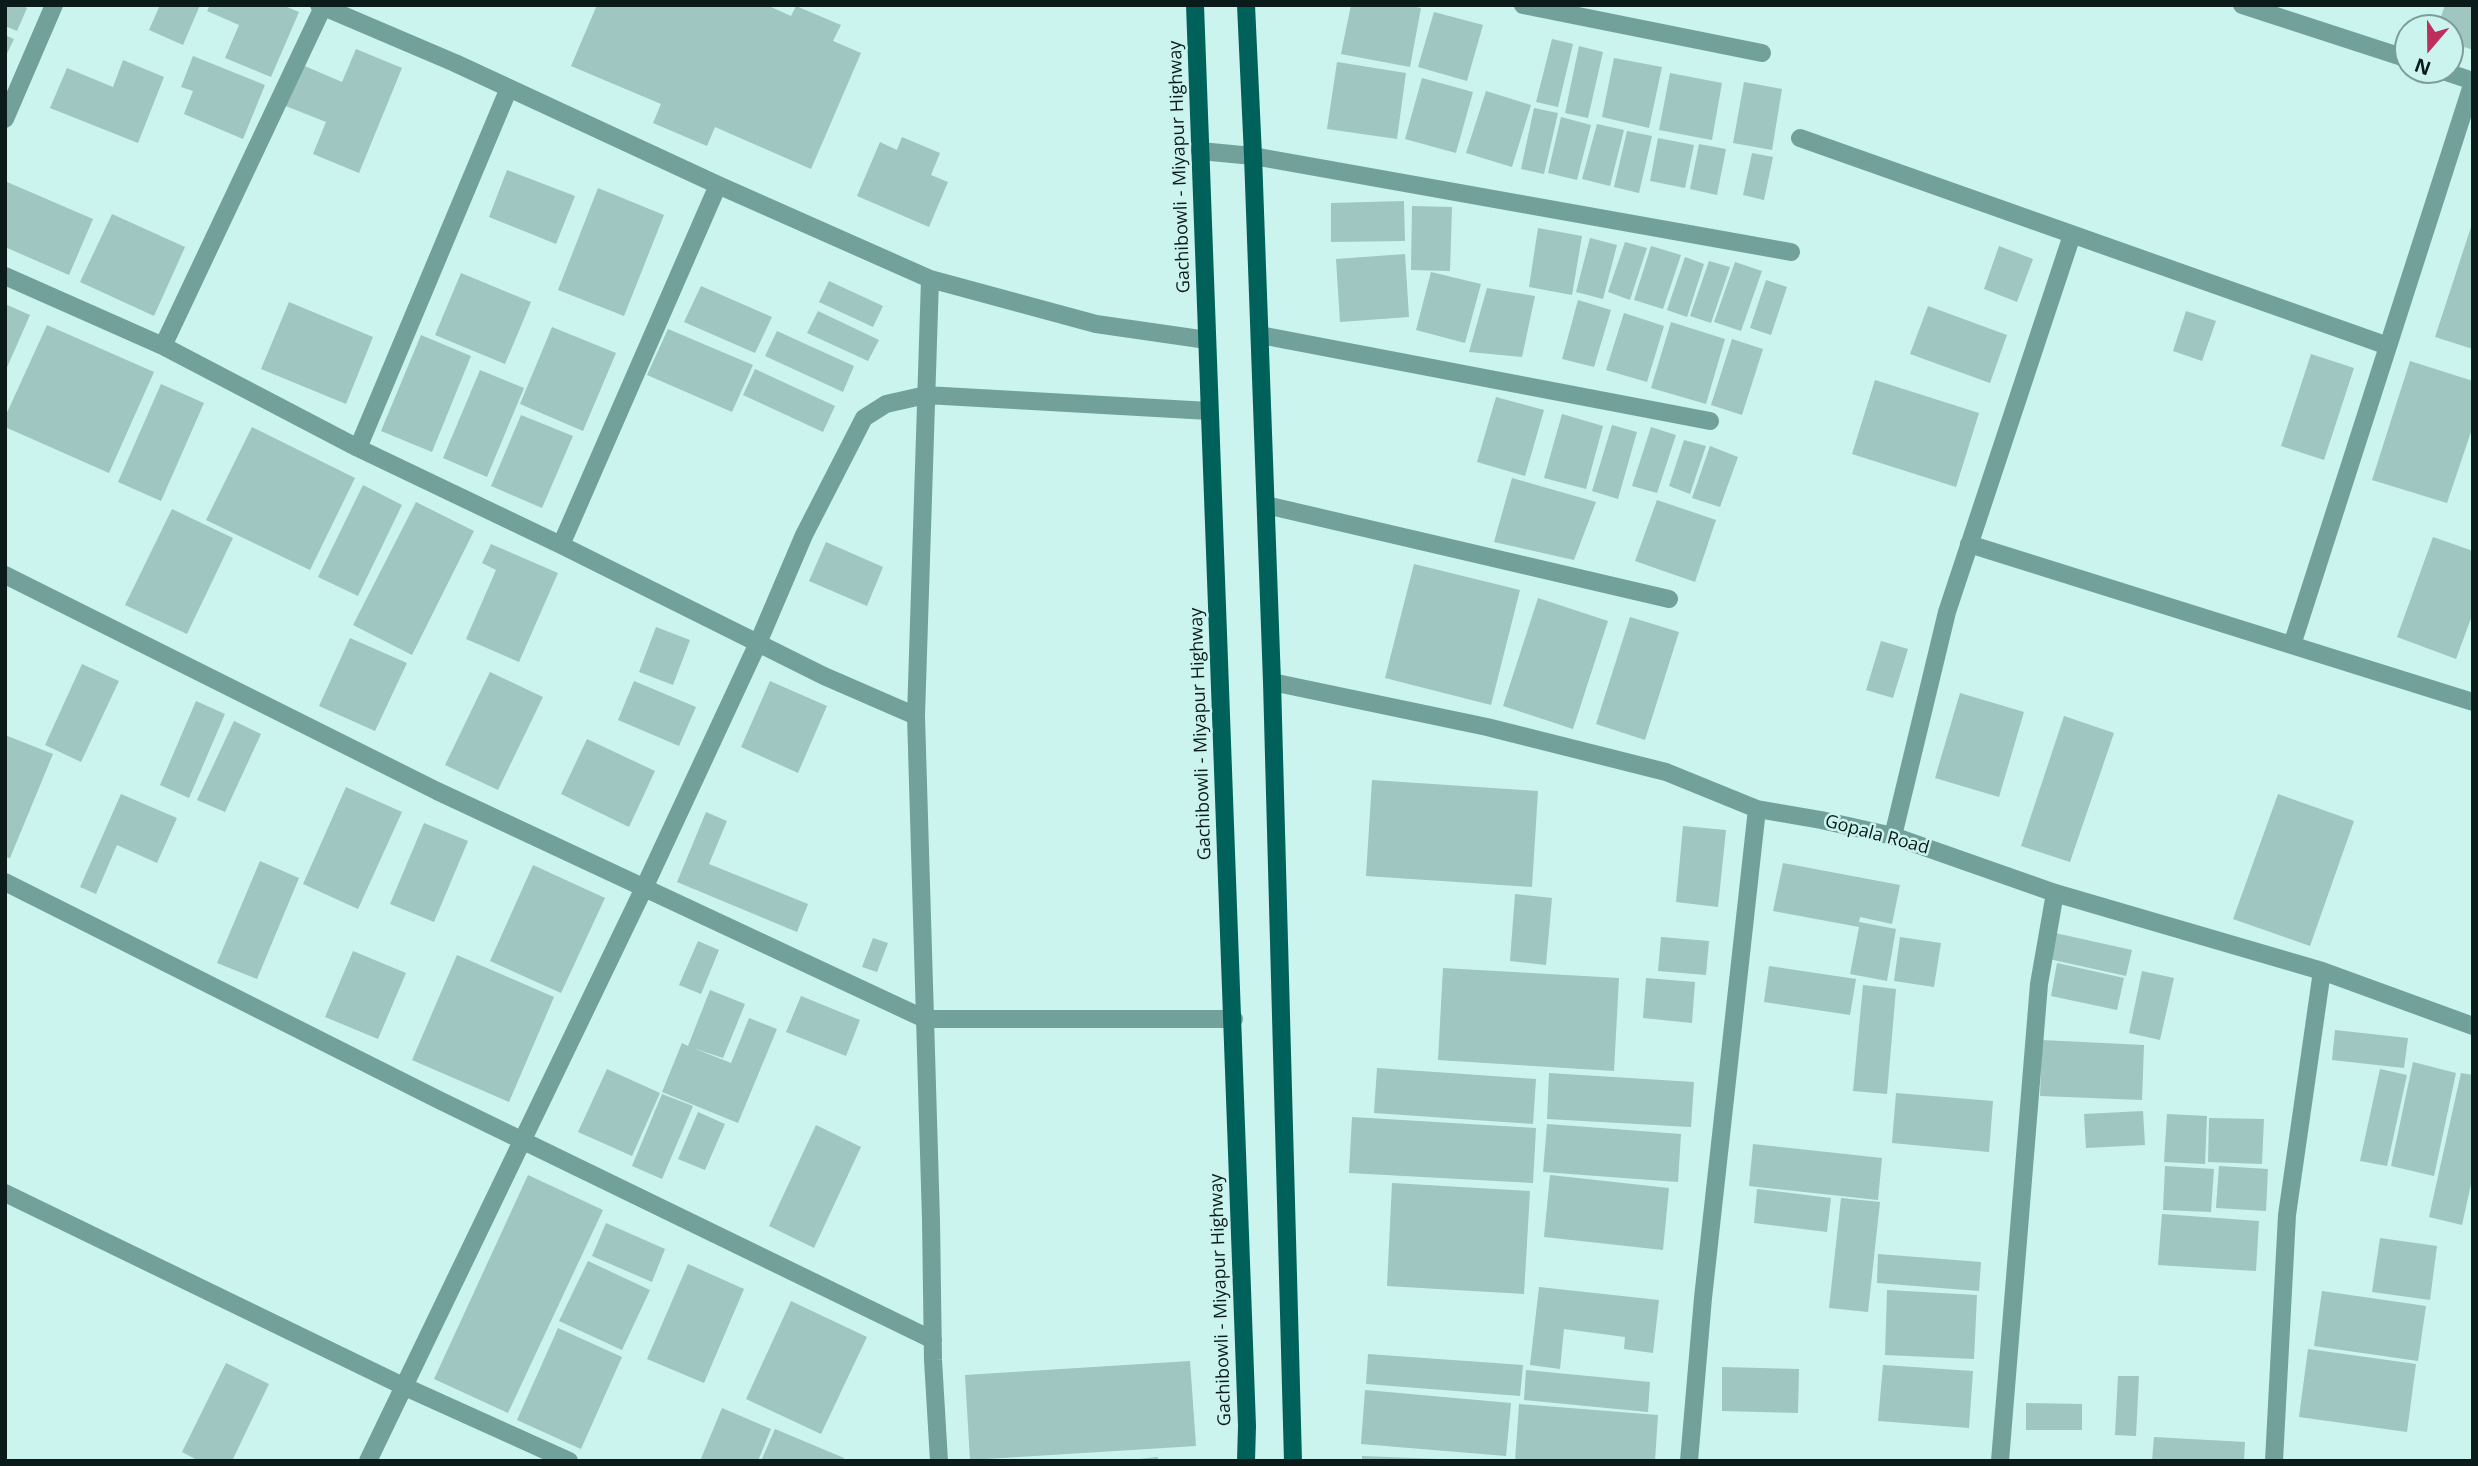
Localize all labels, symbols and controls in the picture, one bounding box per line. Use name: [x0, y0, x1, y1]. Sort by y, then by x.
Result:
north arrow: [2394, 14, 2464, 84]
street label: Gachibowli - Miyapur Highway: [1165, 40, 1195, 294]
text: N: [2411, 52, 2434, 82]
street label: Gachibowli - Miyapur Highway: [1186, 607, 1216, 861]
street label: Gopala Road: [1822, 811, 1932, 859]
street label: Gachibowli - Miyapur Highway: [1206, 1173, 1236, 1427]

